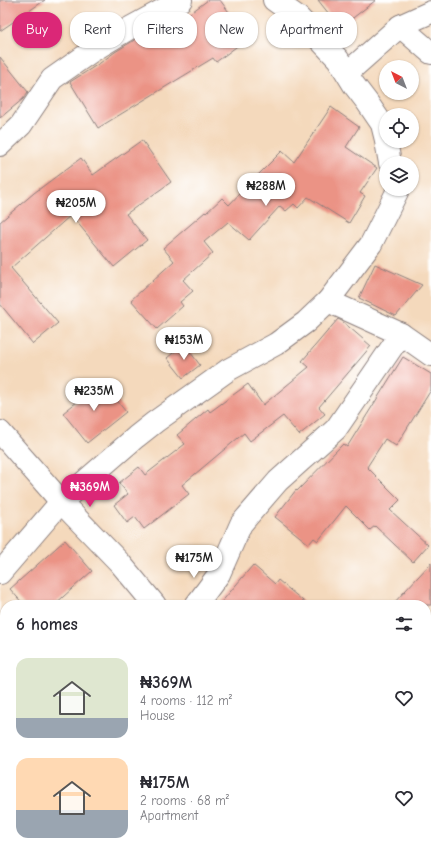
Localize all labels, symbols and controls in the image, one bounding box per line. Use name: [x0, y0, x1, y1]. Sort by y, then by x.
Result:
chip: Buy: [12, 12, 62, 48]
chip: Rent: [70, 12, 125, 48]
chip: Filters: [133, 12, 197, 48]
chip: New: [205, 12, 258, 48]
chip: Apartment: [266, 12, 357, 48]
north arrow: [379, 60, 419, 100]
map controls: [379, 60, 419, 196]
button: locate: [379, 108, 419, 148]
button: layers: [379, 156, 419, 196]
pin: ₦288M: [238, 173, 294, 207]
text: ₦288M: [246, 178, 286, 193]
pin: ₦205M: [48, 190, 104, 224]
text: ₦205M: [56, 195, 96, 210]
pin: ₦153M: [156, 327, 212, 361]
text: ₦153M: [165, 332, 203, 347]
pin: ₦235M: [66, 378, 122, 412]
text: ₦235M: [74, 383, 114, 398]
pin: ₦369M: [62, 474, 118, 508]
text: ₦369M: [70, 479, 110, 494]
pin: ₦175M: [166, 545, 222, 579]
text: ₦175M: [175, 550, 213, 565]
icon: filters: [393, 613, 415, 635]
text: 6 homes: [16, 615, 78, 634]
text: ₦369M: [140, 673, 192, 692]
icon: home: [48, 674, 96, 722]
icon: heart: [393, 687, 415, 709]
text: 4 rooms · 112 m²: [140, 693, 232, 708]
text: House: [140, 708, 175, 723]
text: ₦175M: [140, 773, 189, 792]
icon: home: [48, 774, 96, 822]
icon: heart: [393, 787, 415, 809]
text: 2 rooms · 68 m²: [140, 793, 229, 808]
text: Apartment: [140, 808, 198, 823]

